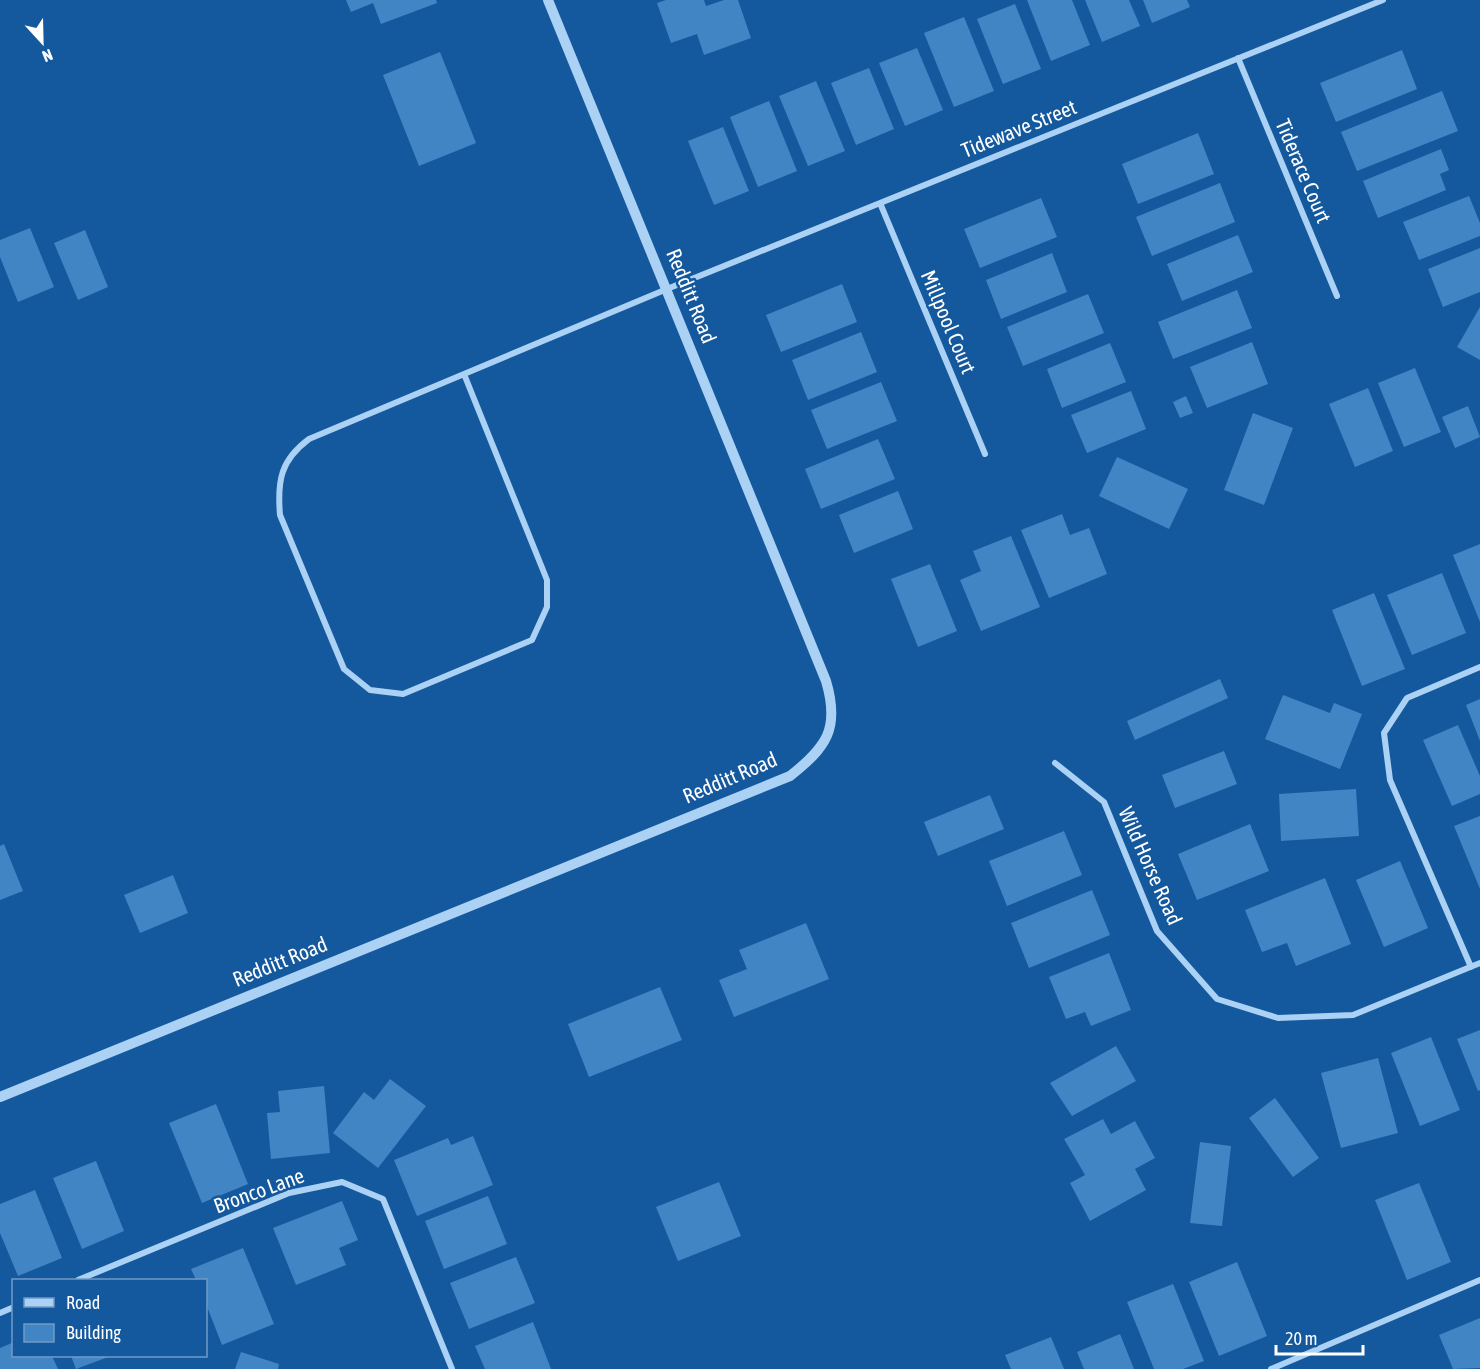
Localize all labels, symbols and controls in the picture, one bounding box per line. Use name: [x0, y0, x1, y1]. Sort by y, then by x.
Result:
north arrow: [12, 12, 72, 72]
text: N: [40, 46, 55, 66]
street label: Tidewave Street: [958, 94, 1080, 162]
street label: Tiderace Court: [1271, 115, 1337, 226]
street label: Redditt Road: [662, 245, 722, 346]
street label: Millpool Court: [916, 266, 981, 377]
street label: Redditt Road: [679, 747, 780, 808]
street label: Wild Horse Road: [1114, 803, 1188, 928]
street label: Redditt Road: [229, 931, 330, 991]
street label: Bronco Lane: [210, 1163, 307, 1217]
legend: [12, 1279, 207, 1357]
text: Road: [66, 1292, 100, 1313]
scale bar: [1276, 1318, 1363, 1356]
text: Building: [66, 1322, 121, 1343]
text: 20 m: [1285, 1328, 1317, 1349]

